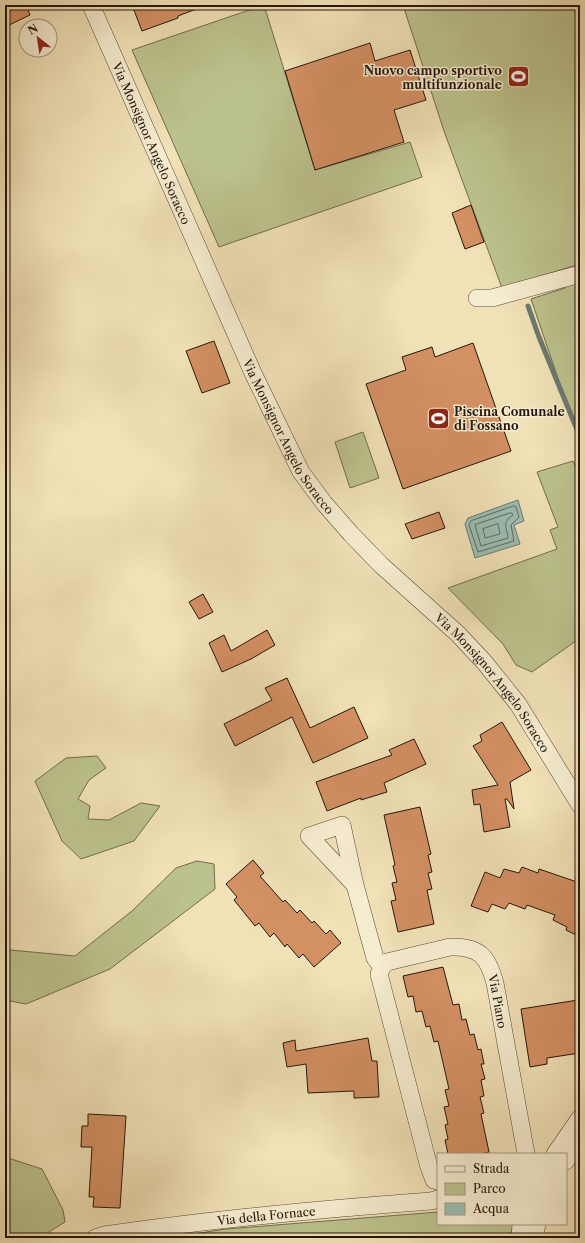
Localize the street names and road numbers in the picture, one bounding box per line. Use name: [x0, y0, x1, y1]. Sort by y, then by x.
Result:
street label: Via Monsignor Angelo Soracco: [109, 59, 194, 227]
street label: Via Monsignor Angelo Soracco: [240, 355, 338, 517]
street label: Via Monsignor Angelo Soracco: [431, 609, 553, 755]
street label: Via Piano: [485, 971, 511, 1029]
street label: Via della Fornace: [215, 1203, 316, 1228]

